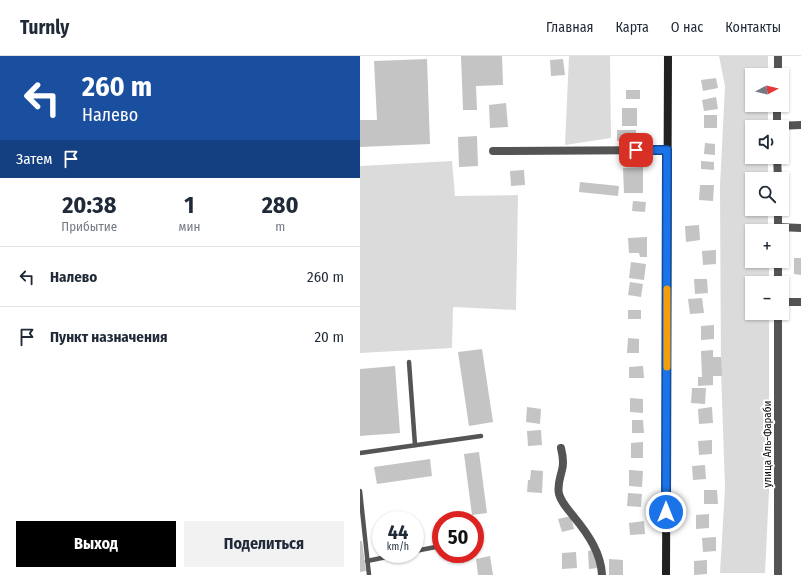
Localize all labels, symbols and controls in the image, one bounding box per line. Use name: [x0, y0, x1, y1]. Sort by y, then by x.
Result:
text: Turnly: [20, 16, 69, 39]
text: Главная: [546, 19, 593, 36]
text: Карта: [615, 19, 649, 36]
text: О нас: [671, 19, 703, 36]
text: Контакты: [725, 19, 781, 36]
north arrow: [745, 68, 789, 112]
map controls: [745, 68, 789, 320]
text: 260 m: [82, 70, 152, 103]
icon: left: [16, 72, 68, 124]
text: Налево: [82, 104, 138, 126]
button: sound: [745, 120, 789, 164]
pin: [619, 133, 653, 167]
icon: arrive: [625, 139, 647, 161]
icon: arrive: [60, 148, 82, 170]
text: Затем: [16, 150, 52, 168]
button: search: [745, 172, 789, 216]
text: 20:38: [62, 191, 116, 219]
text: 1: [184, 191, 195, 219]
text: 280: [262, 191, 299, 219]
text: Прибытие: [61, 219, 117, 234]
text: мин: [179, 219, 200, 234]
text: m: [275, 219, 285, 234]
button: +: [745, 224, 789, 268]
icon: left: [16, 266, 38, 288]
text: Налево: [50, 268, 97, 286]
text: 260 m: [307, 268, 344, 286]
button: −: [745, 276, 789, 320]
icon: arrive: [16, 326, 38, 348]
text: Пункт назначения: [50, 328, 168, 346]
text: 20 m: [315, 328, 344, 346]
street label: улица Аль-Фараби: [761, 401, 774, 487]
position arrow: [645, 491, 687, 533]
speed limit sign: 50: [432, 511, 484, 563]
text: 44: [388, 520, 408, 544]
button: Выход: [16, 521, 176, 567]
button: Поделиться: [184, 521, 344, 567]
text: km/h: [387, 541, 409, 553]

